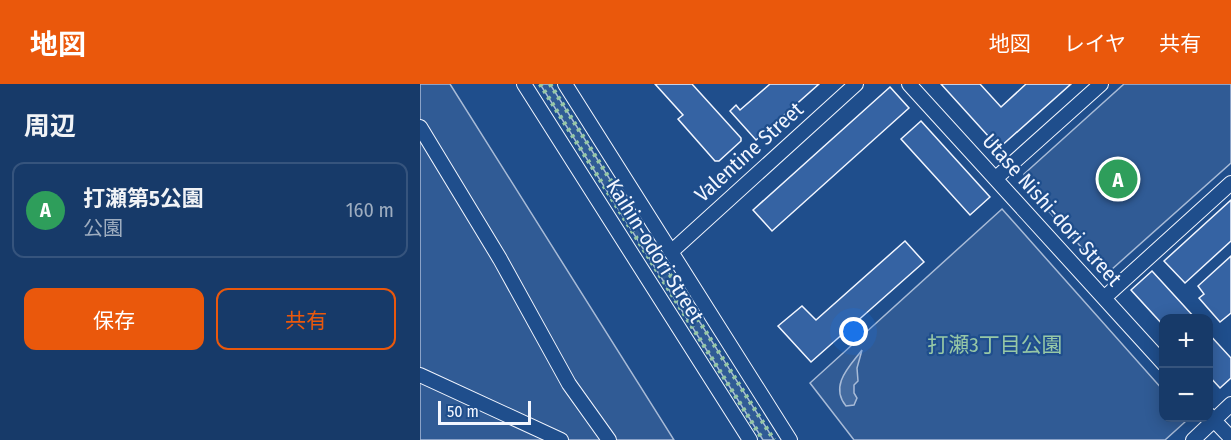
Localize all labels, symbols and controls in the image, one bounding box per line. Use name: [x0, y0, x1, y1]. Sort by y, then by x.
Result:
text: 地図: [30, 28, 86, 61]
text: 地図: [989, 31, 1031, 57]
text: レイヤ: [1064, 31, 1126, 57]
text: 共有: [1159, 31, 1201, 57]
street label: Valentine Street: [689, 96, 809, 207]
text: 周辺: [24, 111, 76, 142]
street label: Utase Nishi-dori Street: [977, 128, 1127, 292]
pin: A: [1098, 156, 1138, 202]
street label: Kaihin-odori Street: [600, 174, 710, 328]
text: 打瀬第5公園: [83, 185, 204, 212]
text: A: [40, 198, 51, 222]
text: 160 m: [346, 198, 394, 222]
text: 公園: [83, 216, 123, 240]
button: 保存: [24, 288, 204, 350]
button: 共有: [216, 288, 396, 350]
map controls: [1159, 314, 1213, 422]
button: +: [1159, 314, 1213, 368]
your location: [839, 317, 868, 346]
park label: 打瀬3丁目公園: [927, 332, 1063, 358]
button: −: [1159, 368, 1213, 422]
scale bar: [438, 398, 531, 426]
text: 50 m: [447, 402, 479, 421]

